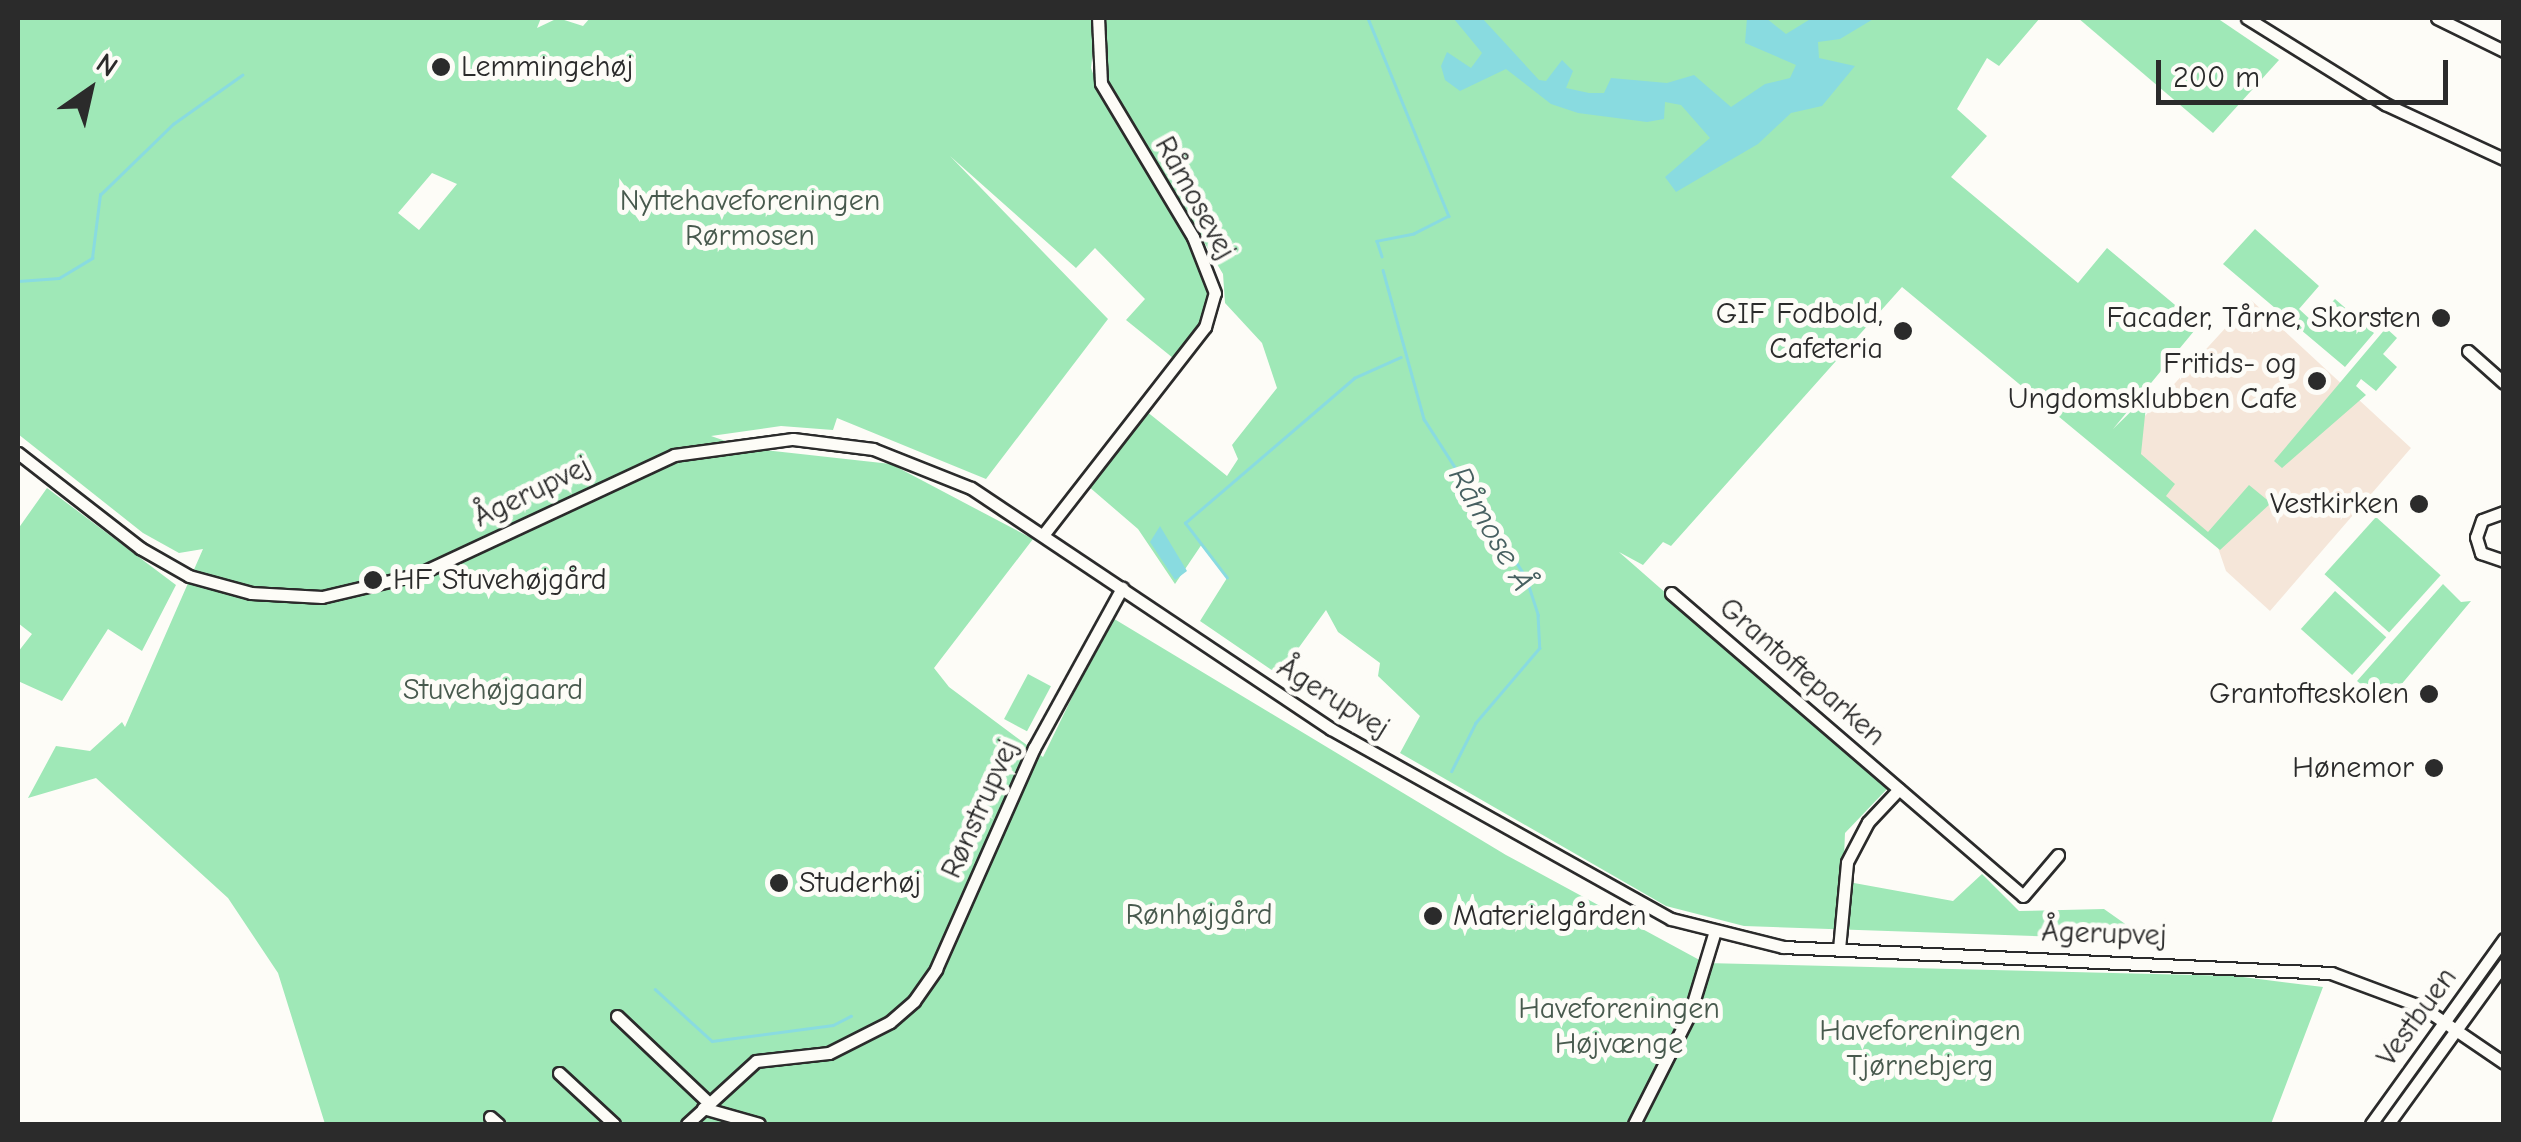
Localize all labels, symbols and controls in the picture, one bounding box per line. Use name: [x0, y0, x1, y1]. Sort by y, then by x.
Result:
north arrow: [40, 40, 140, 140]
scale bar: [2161, 40, 2454, 102]
text: N: [90, 47, 123, 83]
place label: Lemmingehøj: [461, 49, 633, 85]
marker: Lemmingehøj: [430, 56, 452, 78]
text: 200 m: [2173, 60, 2260, 95]
street label: Råmosevej: [1147, 130, 1243, 266]
park label: Nyttehaveforeningen Rørmosen: [620, 183, 880, 254]
place label: GIF Fodbold, Cafeteria: [1716, 296, 1883, 366]
place label: Facader, Tårne, Skorsten: [2106, 300, 2421, 336]
marker: Facader, Tårne, Skorsten: [2430, 307, 2452, 329]
marker: GIF Fodbold, Cafeteria: [1892, 320, 1914, 342]
place label: Fritids- og Ungdomsklubben Cafe: [2008, 346, 2297, 416]
marker: Fritids- og Ungdomsklubben Cafe: [2306, 370, 2328, 392]
street label: Ågerupvej: [468, 448, 596, 536]
water label: Råmose Å: [1440, 460, 1542, 598]
place label: Vestkirken: [2270, 486, 2399, 522]
marker: Vestkirken: [2408, 493, 2430, 515]
place label: HF Stuvehøjgård: [393, 562, 607, 598]
marker: HF Stuvehøjgård: [362, 569, 384, 591]
street label: Grantofteparken: [1712, 590, 1892, 754]
street label: Ågerupvej: [1270, 650, 1396, 746]
park label: Stuvehøjgaard: [403, 672, 583, 708]
place label: Grantofteskolen: [2209, 676, 2409, 712]
marker: Grantofteskolen: [2418, 683, 2440, 705]
street label: Rønstrupvej: [933, 734, 1027, 884]
place label: Hønemor: [2292, 750, 2414, 786]
marker: Hønemor: [2423, 757, 2445, 779]
place label: Studerhøj: [799, 865, 921, 901]
marker: Studerhøj: [768, 872, 790, 894]
park label: Rønhøjgård: [1125, 897, 1273, 933]
place label: Materielgården: [1453, 898, 1647, 934]
marker: Materielgården: [1422, 905, 1444, 927]
street label: Ågerupvej: [2041, 914, 2167, 954]
street label: Vestbuen: [2369, 961, 2465, 1073]
park label: Haveforeningen Højvænge: [1518, 991, 1720, 1062]
park label: Haveforeningen Tjørnebjerg: [1819, 1013, 2021, 1084]

